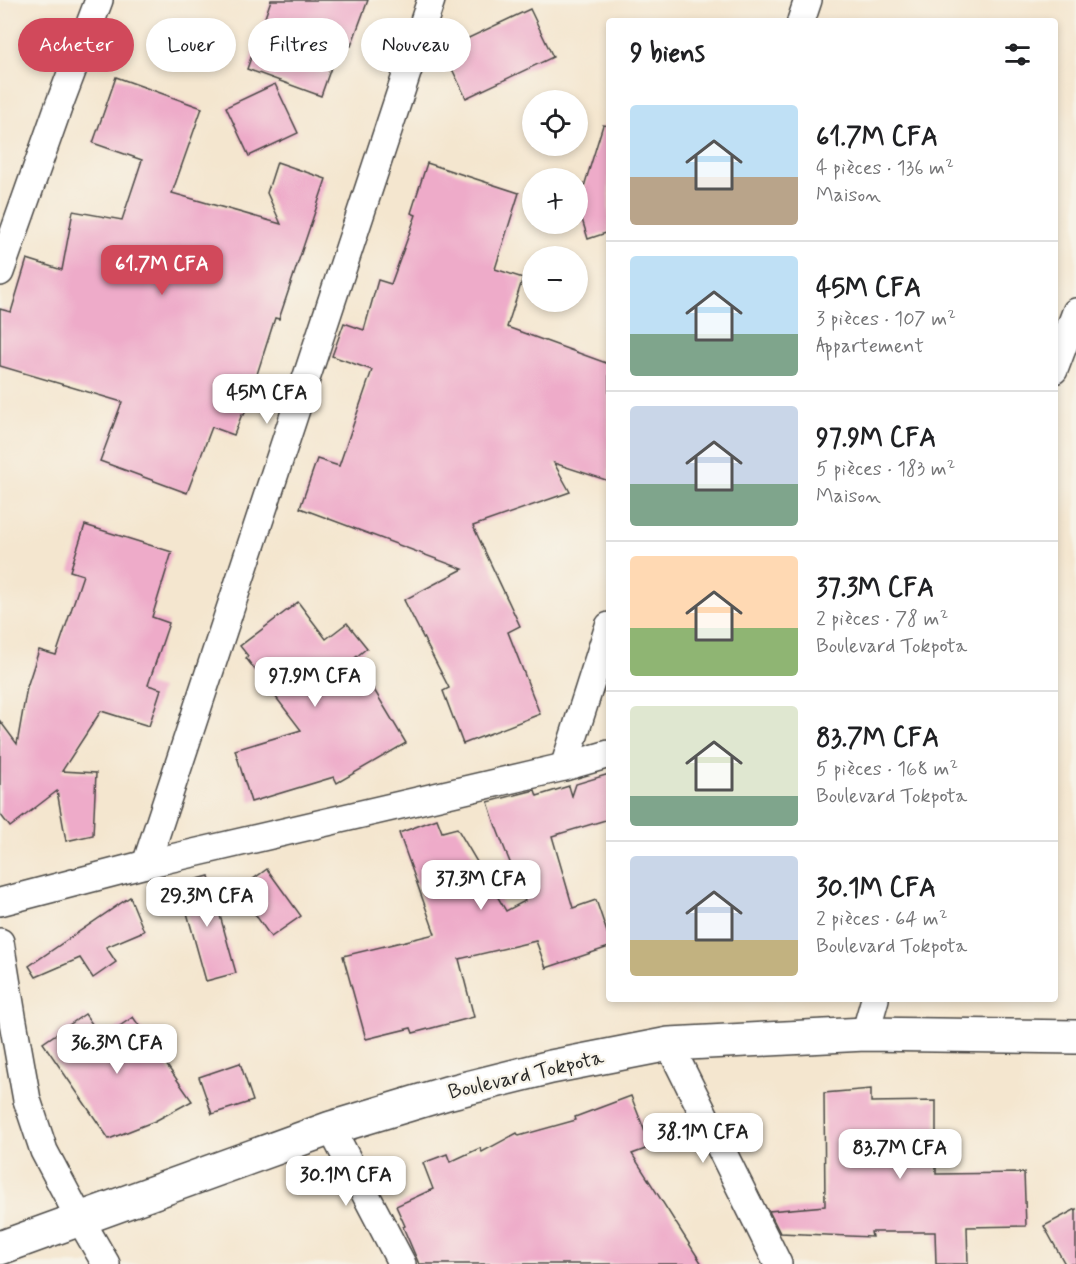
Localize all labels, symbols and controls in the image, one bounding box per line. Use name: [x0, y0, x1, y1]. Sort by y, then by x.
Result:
chip: Acheter: [18, 18, 134, 72]
chip: Louer: [146, 18, 236, 72]
chip: Filtres: [248, 18, 349, 72]
chip: Nouveau: [361, 18, 471, 72]
text: 9 biens: [630, 37, 705, 71]
icon: filters: [1001, 38, 1034, 71]
map controls: [522, 90, 588, 312]
button: locate: [522, 90, 588, 156]
text: 61.7M CFA: [816, 121, 938, 155]
icon: home: [678, 129, 750, 201]
text: 4 pièces · 136 m²: [816, 155, 954, 182]
button: +: [522, 168, 588, 234]
text: Maison: [816, 182, 881, 209]
pin: 61.7M CFA: [93, 245, 231, 296]
button: −: [522, 246, 588, 312]
text: 61.7M CFA: [115, 251, 209, 278]
text: 45M CFA: [816, 272, 921, 306]
icon: home: [678, 280, 750, 352]
text: 3 pièces · 107 m²: [816, 306, 956, 333]
text: Appartement: [816, 333, 924, 360]
pin: 45M CFA: [212, 374, 322, 425]
text: 45M CFA: [226, 380, 308, 407]
text: 97.9M CFA: [816, 422, 936, 456]
icon: home: [678, 430, 750, 502]
text: 5 pièces · 183 m²: [816, 456, 955, 483]
text: Maison: [816, 483, 881, 510]
text: 37.3M CFA: [816, 572, 934, 606]
icon: home: [678, 580, 750, 652]
text: 2 pièces · 78 m²: [816, 606, 948, 633]
text: Boulevard Tokpota: [816, 633, 967, 660]
pin: 97.9M CFA: [246, 657, 384, 708]
text: 97.9M CFA: [269, 663, 361, 690]
text: 83.7M CFA: [816, 722, 939, 756]
icon: home: [678, 730, 750, 802]
text: 5 pièces · 168 m²: [816, 756, 958, 783]
text: Boulevard Tokpota: [816, 783, 967, 810]
pin: 37.3M CFA: [412, 860, 550, 911]
text: 37.3M CFA: [435, 866, 527, 893]
text: 30.1M CFA: [816, 872, 936, 906]
pin: 29.3M CFA: [138, 877, 276, 928]
icon: home: [678, 880, 750, 952]
text: 29.3M CFA: [160, 883, 254, 910]
text: 2 pièces · 64 m²: [816, 906, 948, 933]
text: Boulevard Tokpota: [816, 933, 967, 960]
pin: 36.3M CFA: [48, 1024, 186, 1075]
text: 36.3M CFA: [71, 1030, 163, 1057]
street label: Boulevard Tokpota: [446, 1043, 607, 1106]
pin: 38.1M CFA: [634, 1113, 772, 1164]
text: 38.1M CFA: [657, 1119, 749, 1146]
pin: 83.7M CFA: [831, 1129, 969, 1180]
text: 83.7M CFA: [853, 1135, 947, 1162]
pin: 30.1M CFA: [277, 1156, 415, 1207]
text: 30.1M CFA: [300, 1162, 392, 1189]

